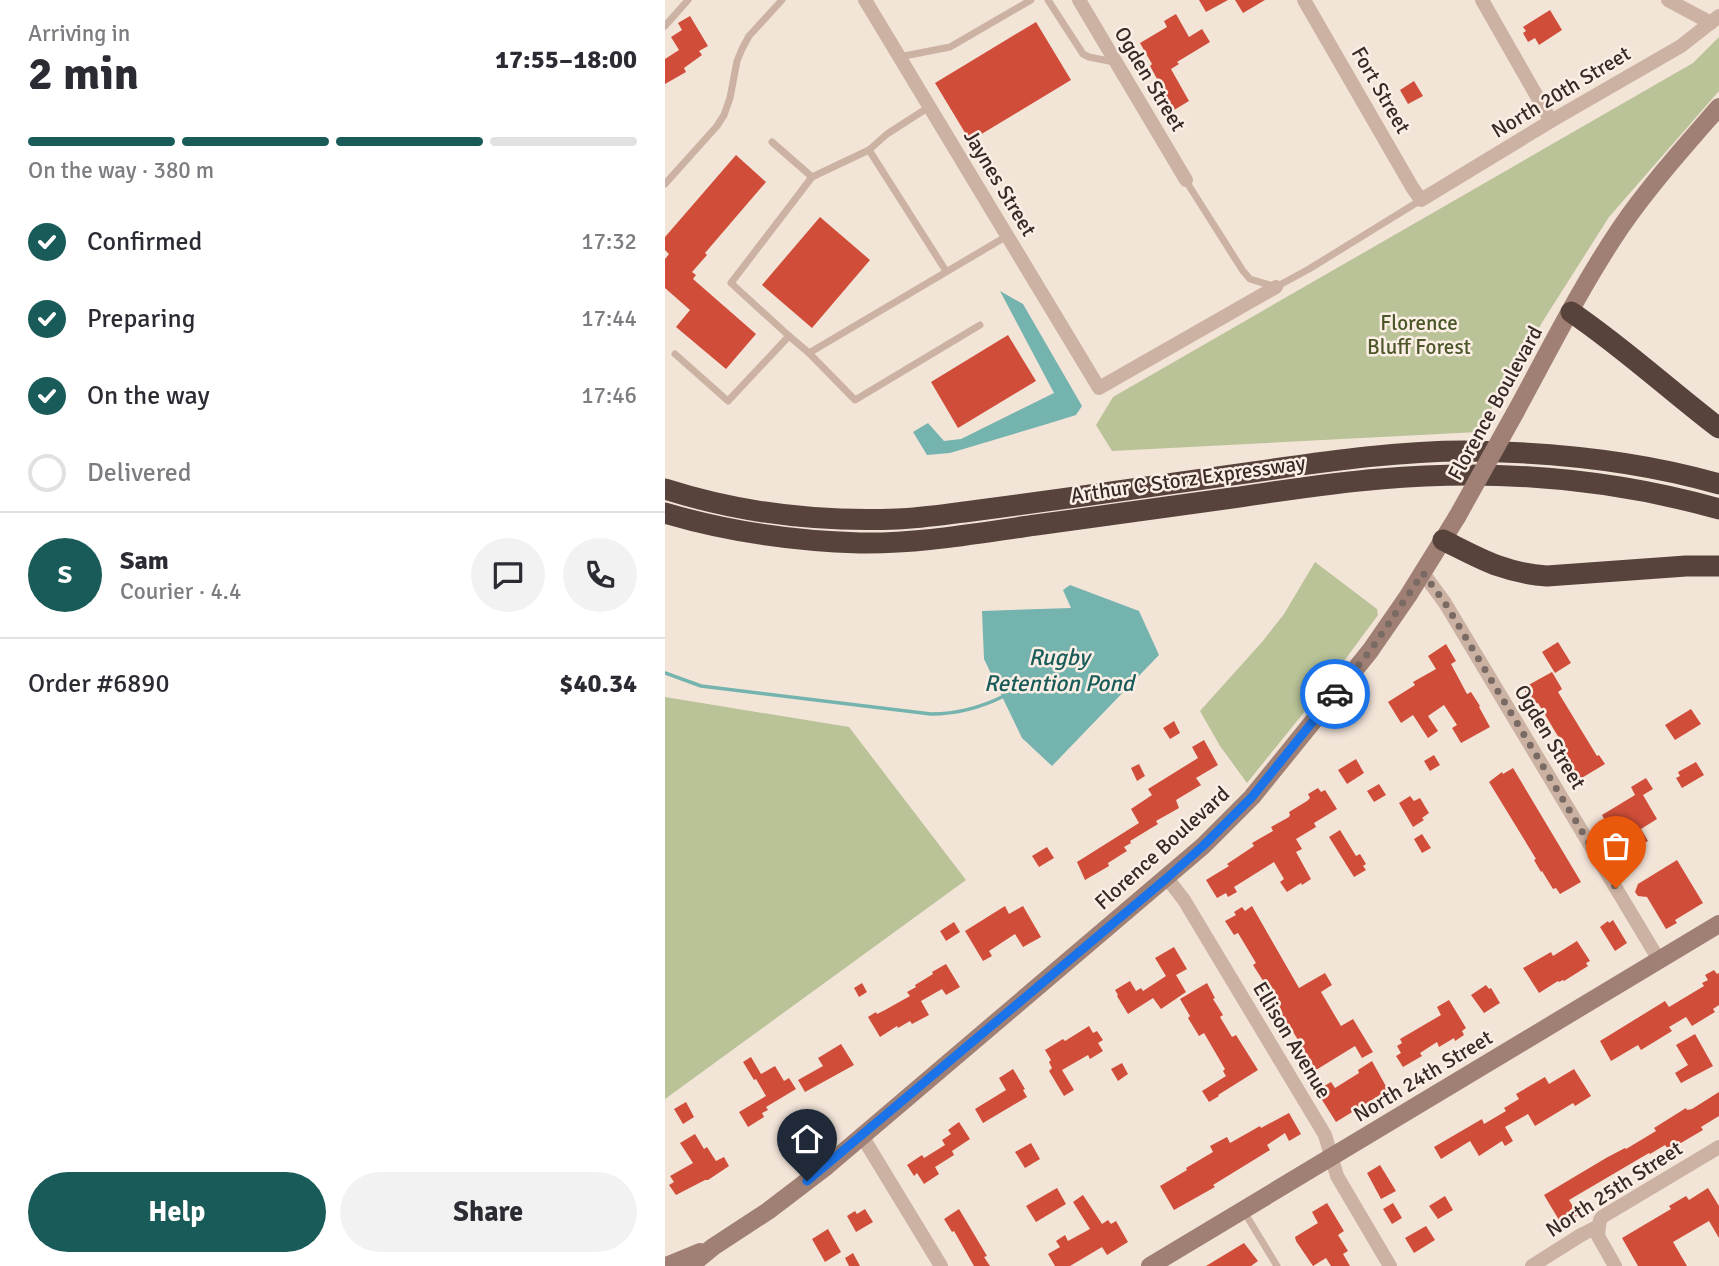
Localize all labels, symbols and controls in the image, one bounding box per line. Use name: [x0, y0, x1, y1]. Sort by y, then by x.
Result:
text: Arriving in: [28, 19, 130, 48]
street label: Ogden Street: [1109, 22, 1191, 136]
street label: North 20th Street: [1487, 40, 1635, 144]
street label: Fort Street: [1346, 42, 1416, 138]
text: 17:55–18:00: [495, 44, 637, 76]
text: 2 min: [28, 46, 139, 102]
street label: Jaynes Street: [958, 125, 1042, 241]
text: On the way · 380 m: [28, 156, 214, 185]
icon: check: [28, 223, 66, 261]
text: Confirmed: [87, 226, 202, 258]
text: 17:32: [581, 227, 637, 256]
icon: check: [28, 300, 66, 338]
text: Preparing: [87, 303, 195, 335]
text: 17:44: [581, 304, 637, 333]
park label: Florence Bluff Forest: [1367, 310, 1471, 360]
street label: Florence Boulevard: [1442, 321, 1548, 485]
icon: check: [28, 377, 66, 415]
text: On the way: [87, 380, 210, 412]
text: 17:46: [581, 381, 637, 410]
street label: Arthur C Storz Expressway: [1069, 450, 1307, 508]
text: Delivered: [87, 457, 192, 489]
button: chat: [471, 538, 545, 612]
button: phone: [563, 538, 637, 612]
text: Sam: [120, 545, 169, 577]
text: S: [58, 559, 72, 591]
text: Courier · 4.4: [120, 577, 241, 606]
water label: Rugby Retention Pond: [984, 643, 1137, 698]
courier: [1300, 659, 1370, 729]
text: Order #6890: [28, 668, 169, 700]
text: $40.34: [559, 668, 637, 700]
icon: car: [1316, 675, 1354, 713]
street label: Ogden Street: [1509, 680, 1591, 794]
street label: Florence Boulevard: [1089, 781, 1235, 915]
pin: [1586, 816, 1646, 888]
icon: bag: [1597, 827, 1635, 865]
street label: Ellison Avenue: [1247, 977, 1337, 1103]
street label: North 24th Street: [1349, 1024, 1497, 1128]
pin: [777, 1109, 837, 1181]
icon: home: [788, 1120, 826, 1158]
street label: North 25th Street: [1541, 1135, 1687, 1243]
button: Help: [28, 1172, 326, 1252]
button: Share: [340, 1172, 637, 1252]

